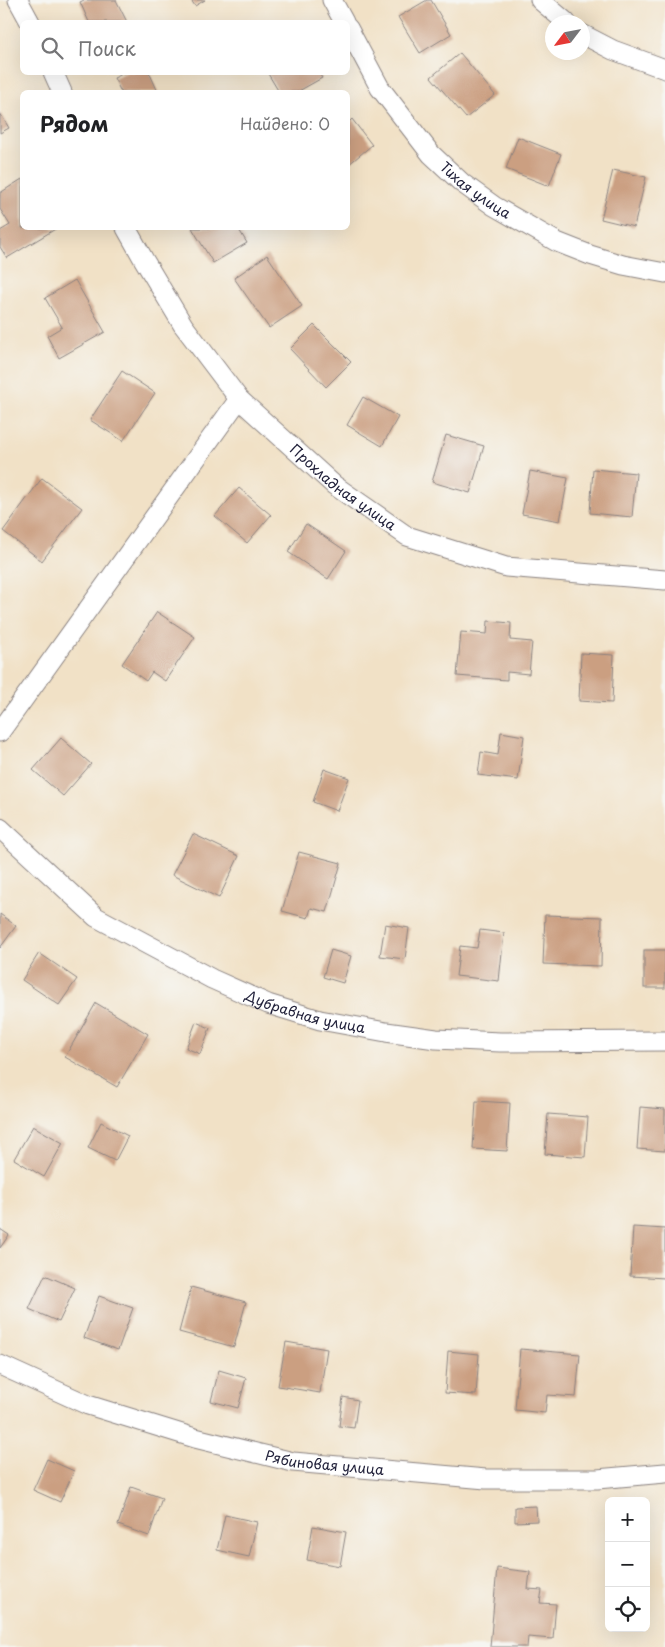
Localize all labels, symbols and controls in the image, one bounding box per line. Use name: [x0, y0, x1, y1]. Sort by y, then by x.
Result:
north arrow: [545, 15, 590, 60]
search box: [20, 20, 350, 75]
icon: search: [38, 34, 66, 62]
text: Поиск: [78, 34, 136, 62]
text: Рядом: [40, 107, 108, 139]
text: Найдено: 0: [240, 111, 330, 135]
street label: Тихая улица: [436, 157, 515, 224]
street label: Прохладная улица: [285, 439, 401, 535]
street label: Дубравная улица: [241, 984, 367, 1038]
street label: Рябиновая улица: [263, 1445, 385, 1480]
map controls: [605, 1497, 650, 1632]
button: +: [605, 1497, 650, 1542]
button: −: [605, 1542, 650, 1587]
button: locate: [605, 1587, 650, 1632]

